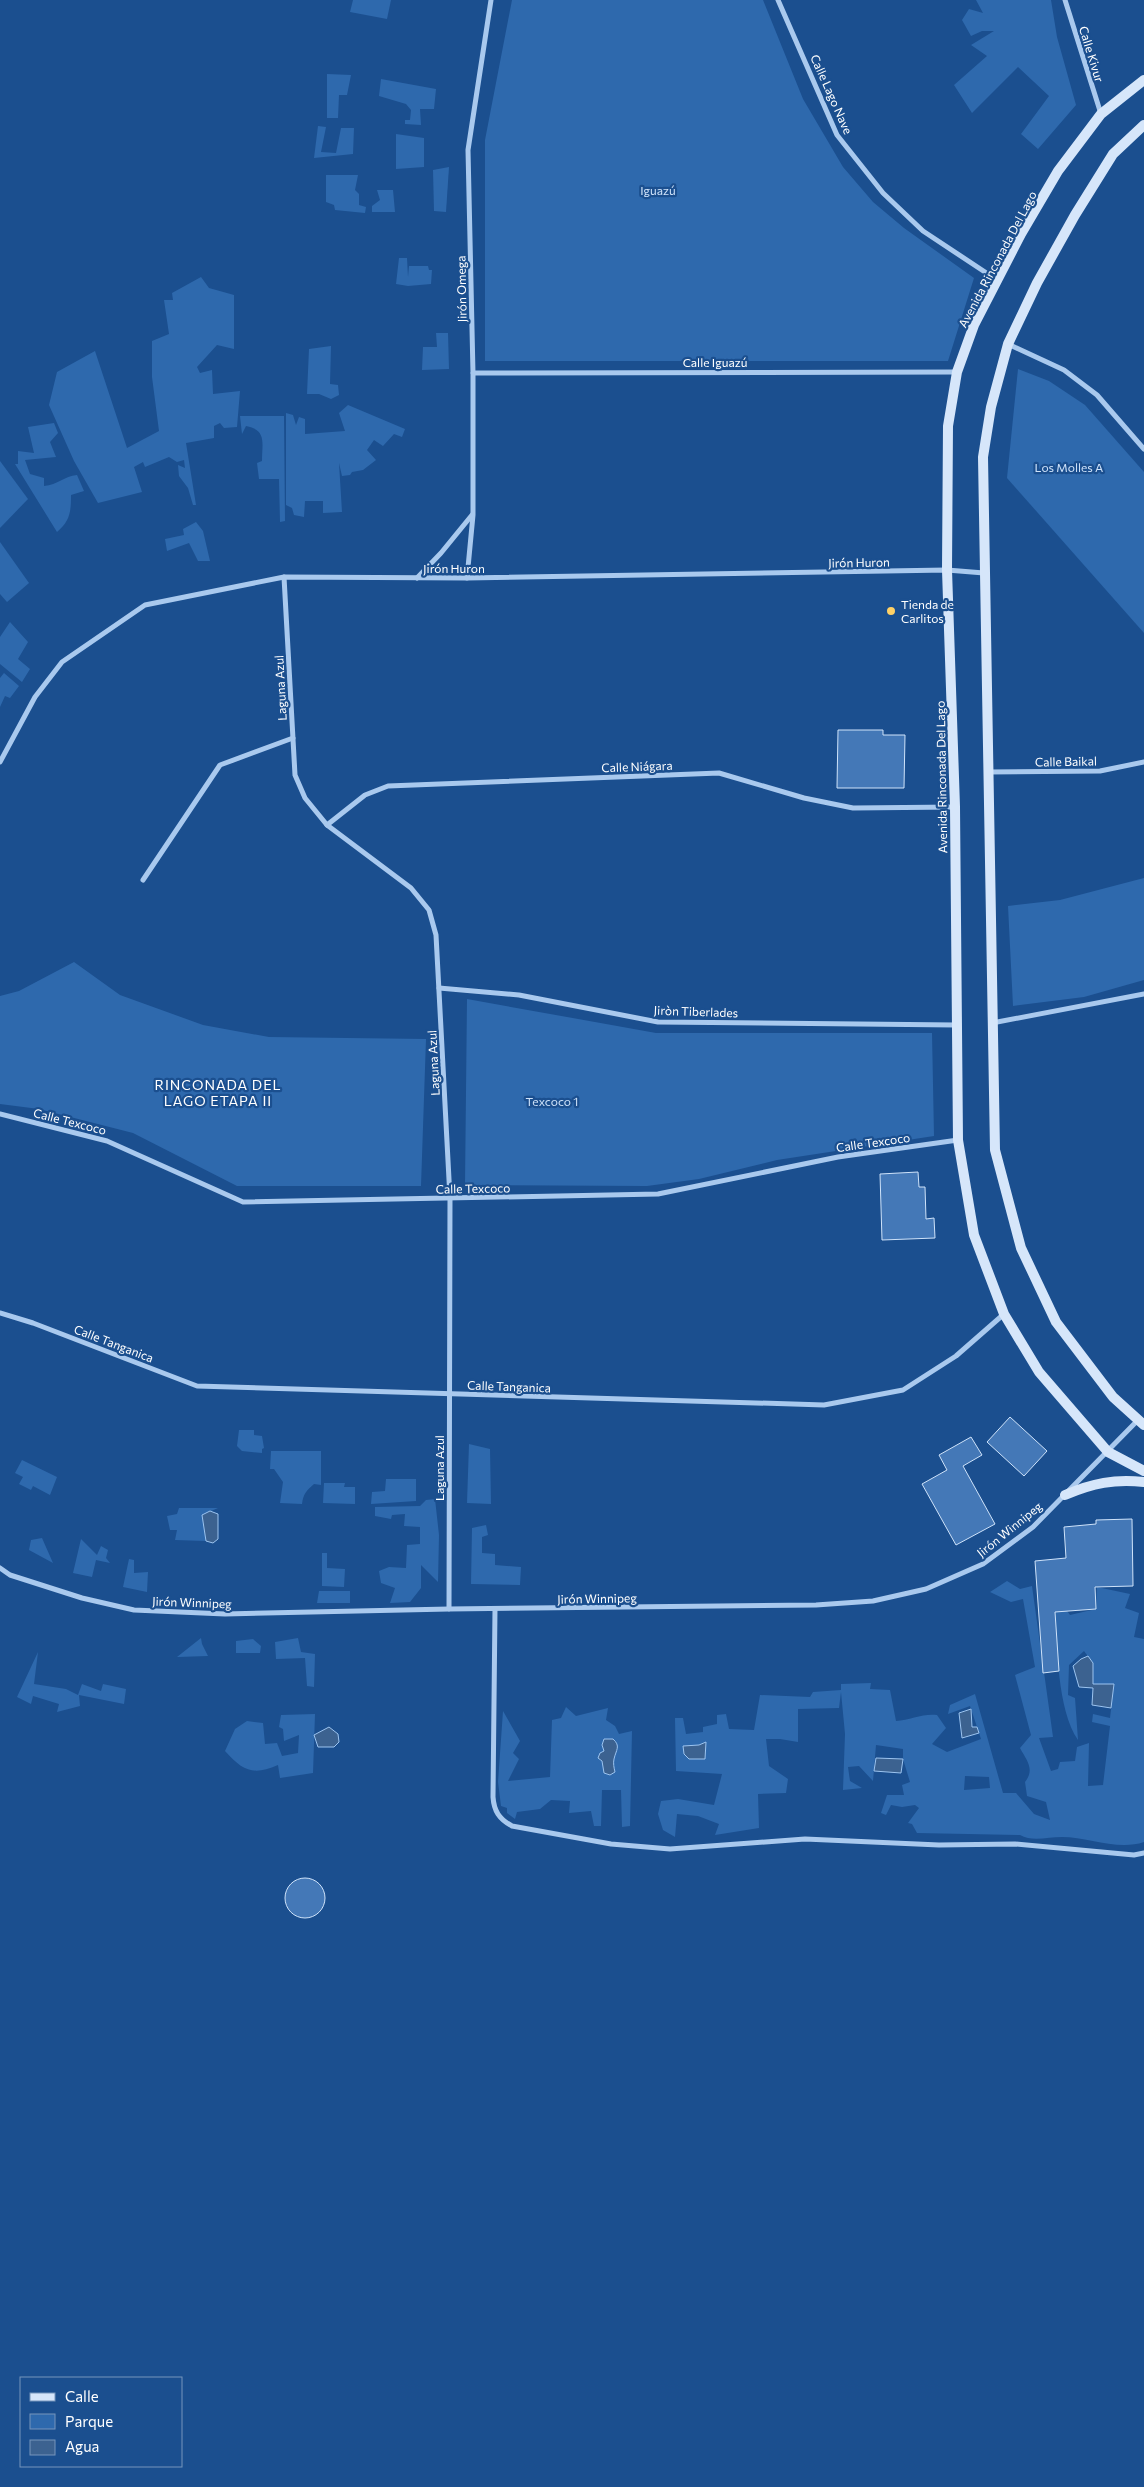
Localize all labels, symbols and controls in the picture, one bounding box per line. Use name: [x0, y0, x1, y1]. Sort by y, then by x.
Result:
street label: Calle Kivur: [1077, 24, 1107, 84]
street label: Calle Lago Nave: [808, 52, 856, 136]
park label: Iguazú: [640, 183, 676, 197]
street label: Avenida Rinconada Del Lago: [955, 188, 1039, 330]
street label: Jirón Omega: [453, 255, 470, 323]
street label: Calle Iguazú: [683, 355, 747, 369]
park label: Los Molles A: [1035, 460, 1103, 474]
street label: Jirón Huron: [828, 554, 890, 571]
street label: Jirón Huron: [423, 561, 485, 576]
place label: Tienda de Carlitos: [901, 597, 954, 625]
marker: Tienda de Carlitos: [885, 605, 897, 617]
street label: Laguna Azul: [271, 655, 289, 721]
street label: Avenida Rinconada Del Lago: [933, 701, 949, 853]
street label: Calle Baikal: [1035, 753, 1097, 769]
street label: Calle Niágara: [601, 758, 673, 774]
street label: Jiròn Tiberlades: [653, 1003, 738, 1020]
street label: Laguna Azul: [424, 1030, 442, 1096]
district label: RINCONADA DEL LAGO ETAPA II: [155, 1076, 281, 1109]
park label: Texcoco 1: [526, 1094, 578, 1108]
street label: Calle Texcoco: [32, 1105, 108, 1137]
street label: Calle Texcoco: [835, 1130, 911, 1154]
street label: Calle Texcoco: [436, 1180, 510, 1196]
street label: Calle Tanganica: [72, 1321, 156, 1365]
street label: Calle Tanganica: [467, 1378, 551, 1394]
street label: Laguna Azul: [432, 1435, 446, 1501]
street label: Jirón Winnipeg: [974, 1498, 1045, 1560]
street label: Jirón Winnipeg: [557, 1590, 637, 1607]
street label: Jirón Winnipeg: [152, 1594, 233, 1611]
legend: [20, 2377, 182, 2467]
text: Calle: [65, 2387, 99, 2405]
text: Parque: [65, 2412, 113, 2430]
text: Agua: [65, 2437, 99, 2455]

